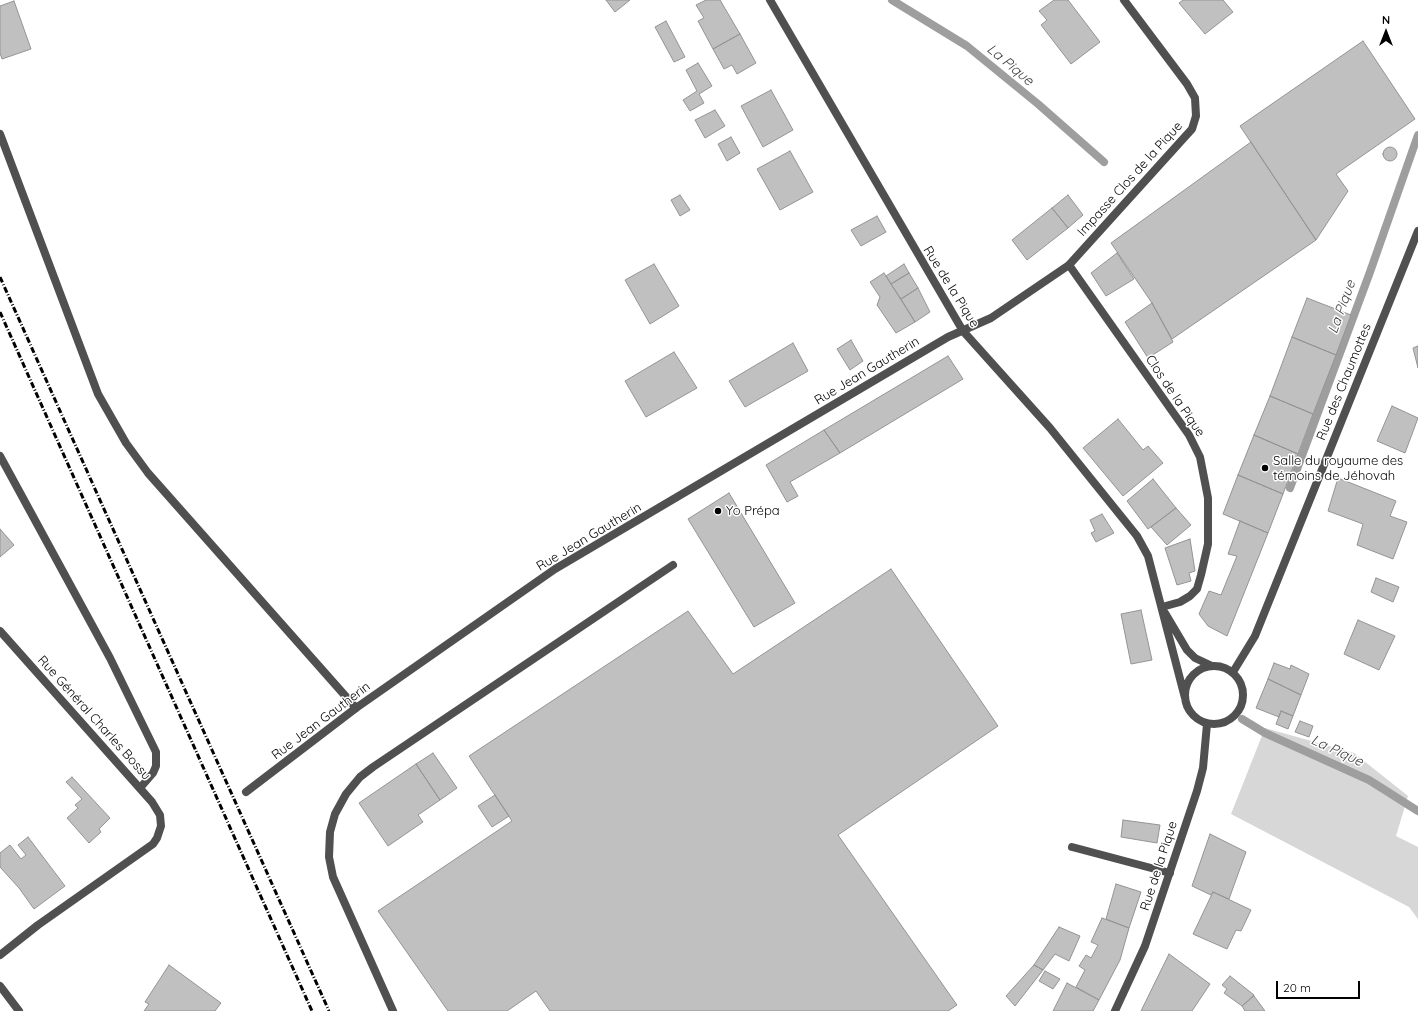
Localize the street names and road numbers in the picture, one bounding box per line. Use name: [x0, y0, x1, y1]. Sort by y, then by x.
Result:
street label: Impasse Clos de la Pique: [1074, 118, 1186, 240]
street label: Rue de la Pique: [920, 243, 982, 331]
street label: Rue des Chaumottes: [1313, 321, 1375, 443]
street label: Rue Jean Gautherin: [812, 334, 922, 408]
street label: Clos de la Pique: [1142, 352, 1208, 440]
street label: Rue Jean Gautherin: [534, 500, 644, 574]
street label: Rue Général Charles Bossu: [34, 653, 154, 783]
street label: Rue Jean Gautherin: [269, 679, 373, 763]
street label: Rue de la Pique: [1137, 819, 1181, 913]

